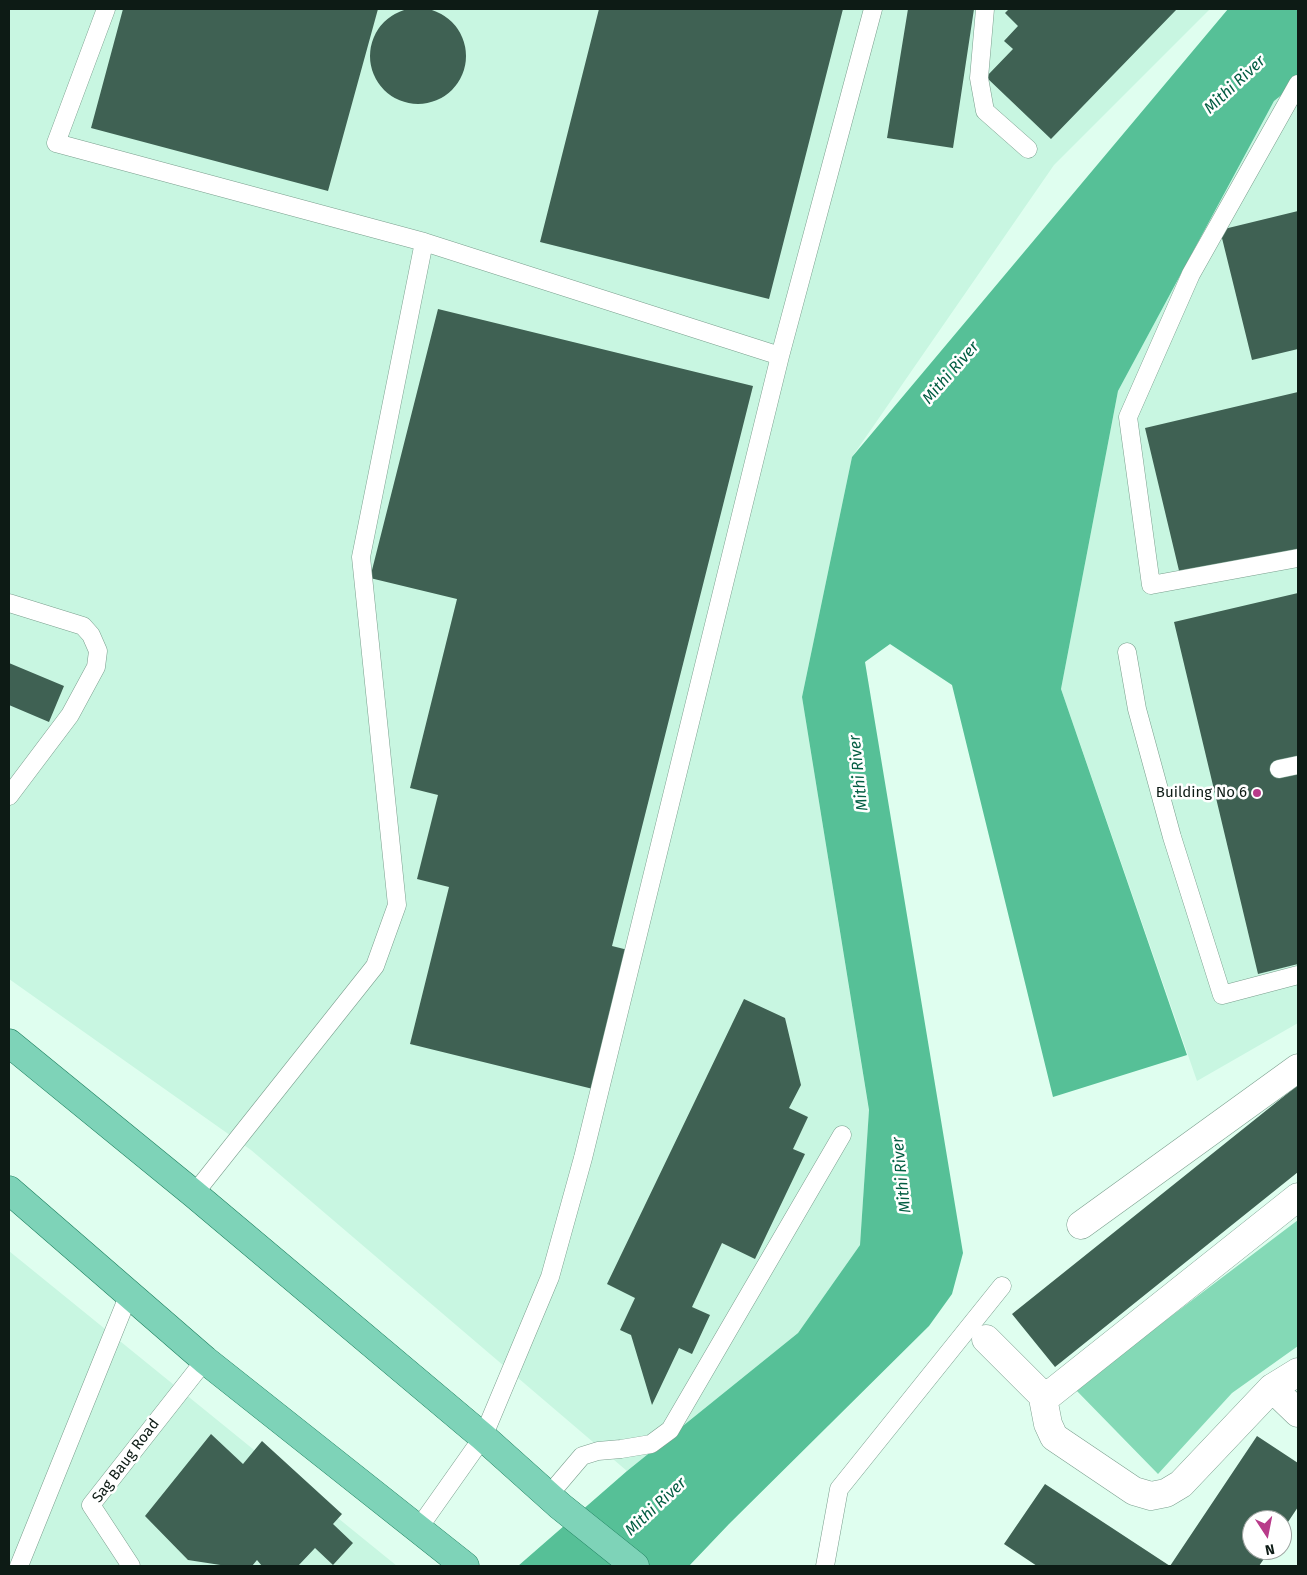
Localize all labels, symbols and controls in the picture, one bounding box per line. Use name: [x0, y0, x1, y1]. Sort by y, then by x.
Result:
water label: Mithi River: [1200, 52, 1270, 118]
water label: Mithi River: [919, 338, 983, 408]
water label: Mithi River: [845, 734, 873, 812]
place label: Building No 6: [1156, 784, 1247, 802]
marker: Building No 6: [1251, 787, 1263, 799]
water label: Mithi River: [888, 1136, 916, 1214]
street label: Sag Baug Road: [89, 1416, 163, 1506]
water label: Mithi River: [621, 1474, 691, 1540]
north arrow: [1242, 1510, 1292, 1560]
text: N: [1264, 1540, 1276, 1558]

